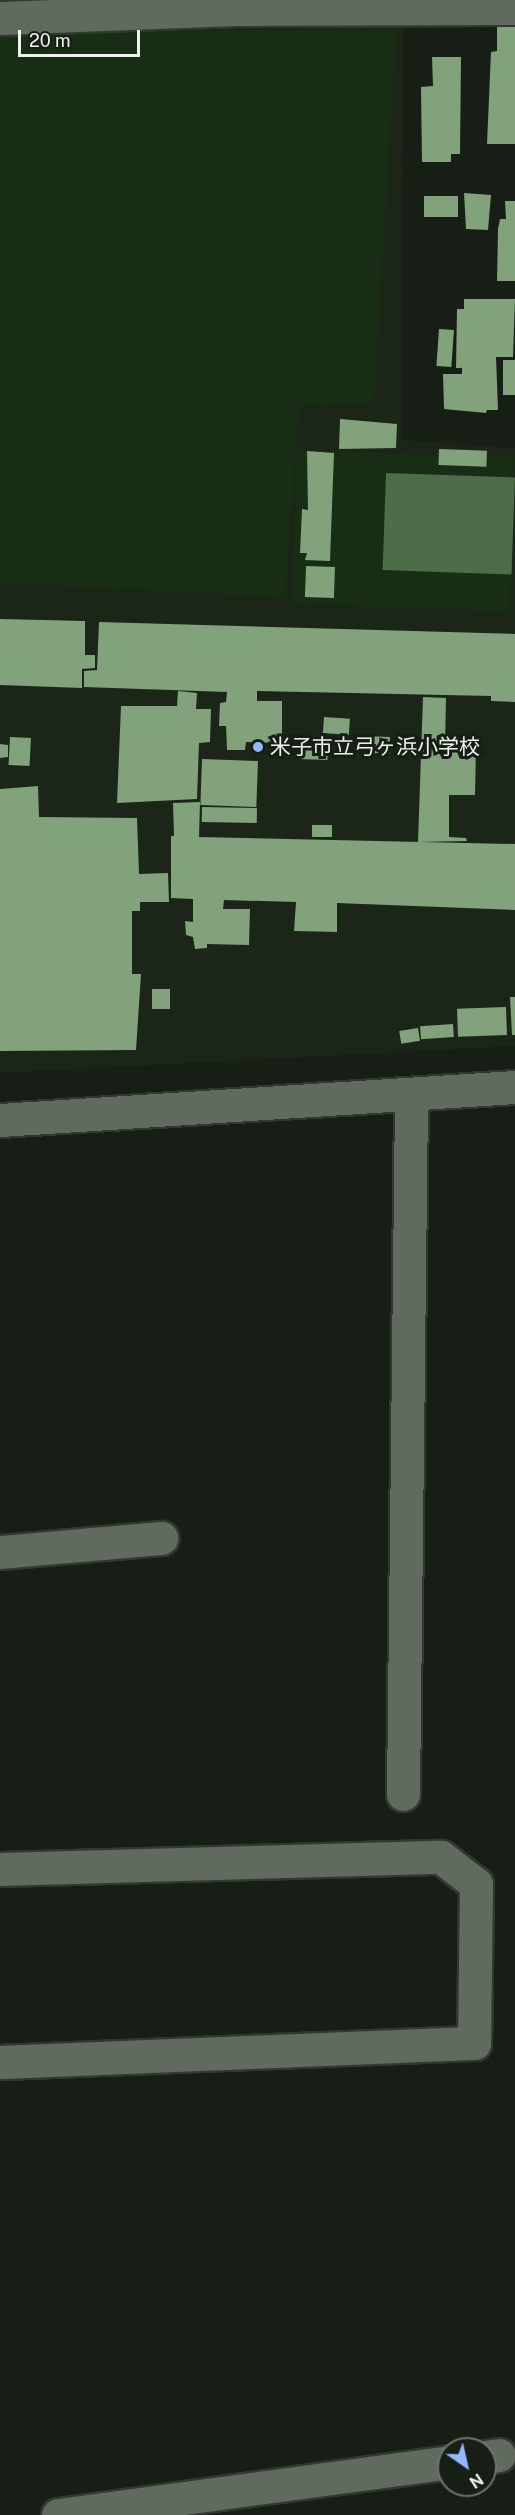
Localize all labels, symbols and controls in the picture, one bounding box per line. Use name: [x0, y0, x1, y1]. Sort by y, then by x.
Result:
scale bar: [21, 18, 142, 56]
text: 20 m: [29, 30, 71, 51]
place label: 米子市立弓ヶ浜小学校: [270, 734, 480, 760]
marker: 米子市立弓ヶ浜小学校: [251, 740, 265, 754]
north arrow: [437, 2437, 497, 2497]
text: N: [466, 2469, 487, 2492]

